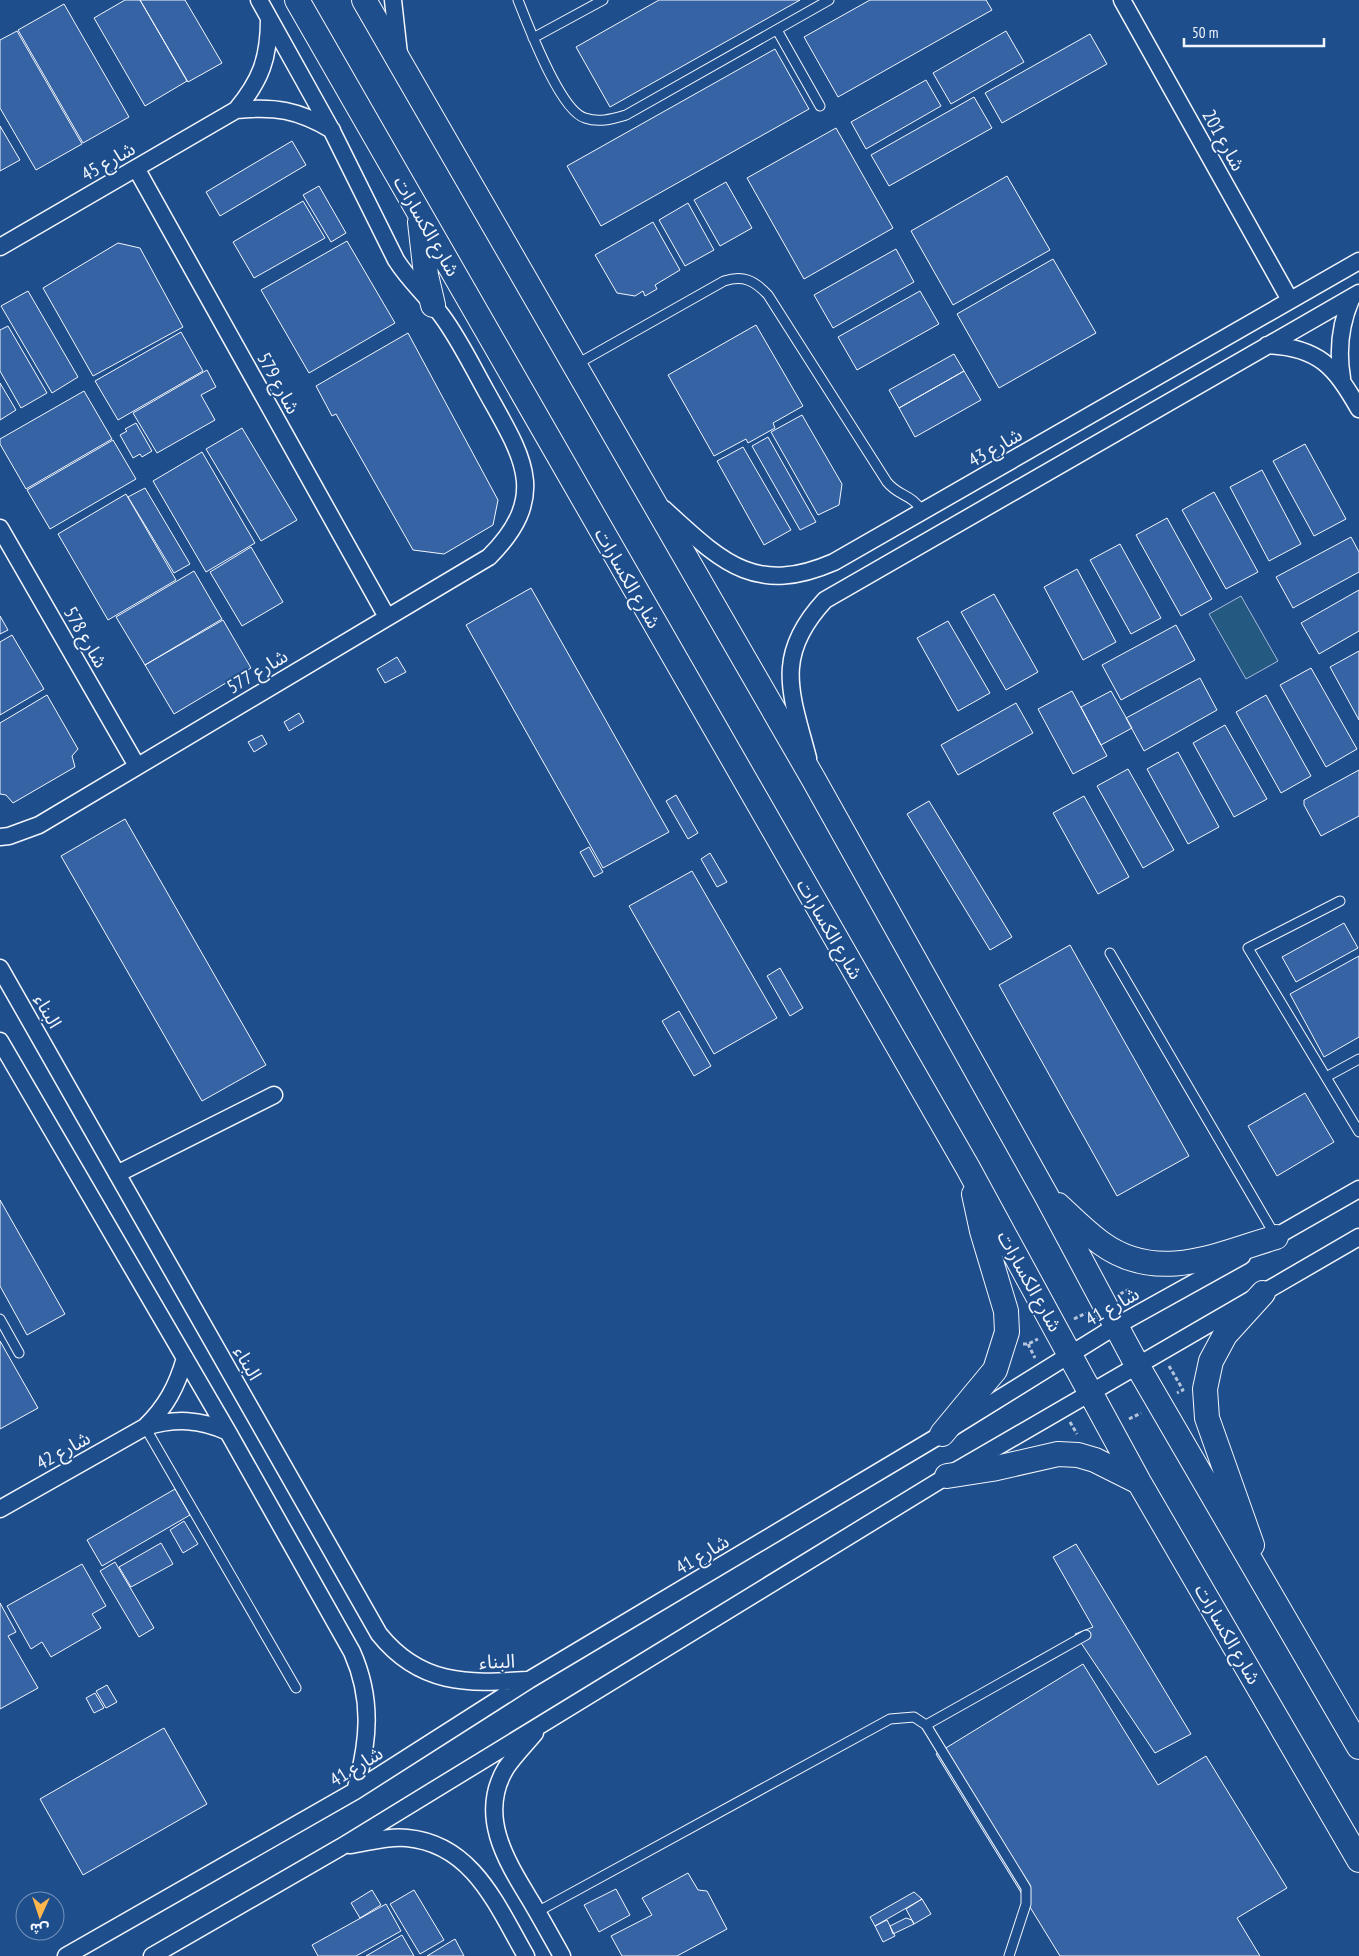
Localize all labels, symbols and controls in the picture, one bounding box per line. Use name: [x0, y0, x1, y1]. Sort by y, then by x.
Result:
scale bar: [1184, 15, 1324, 47]
text: 50 m: [1192, 23, 1218, 42]
street label: شارع 201: [1196, 105, 1251, 176]
street label: شارع 45: [77, 136, 140, 188]
street label: شارع الكسارات: [387, 172, 465, 281]
street label: شارع 579: [251, 348, 306, 419]
street label: شارع 43: [964, 422, 1027, 474]
street label: شارع الكسارات: [588, 524, 666, 633]
street label: شارع 578: [57, 602, 113, 673]
street label: شارع 577: [222, 644, 293, 700]
street label: شارع الكسارات: [790, 875, 868, 984]
street label: البناء: [29, 989, 67, 1033]
street label: شارع الكسارات: [991, 1226, 1068, 1337]
street label: شارع 41: [1081, 1281, 1144, 1333]
street label: البناء: [229, 1341, 267, 1385]
street label: شارع 42: [32, 1425, 95, 1476]
street label: شارع 41: [671, 1529, 734, 1581]
street label: شارع الكسارات: [1188, 1580, 1266, 1689]
street label: البناء: [479, 1648, 515, 1674]
street label: شارع 41: [325, 1740, 388, 1793]
north arrow: [15, 1891, 65, 1941]
text: ش: [29, 1919, 49, 1938]

